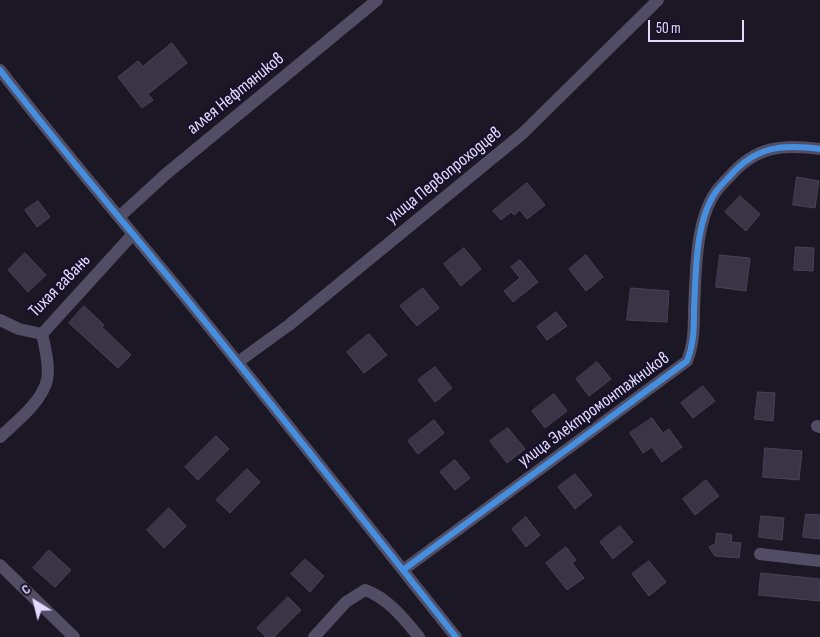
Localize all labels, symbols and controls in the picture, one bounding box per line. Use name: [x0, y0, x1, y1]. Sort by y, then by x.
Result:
scale bar: [650, 10, 746, 42]
text: 50 m: [656, 19, 681, 38]
street label: аллея Нефтяников: [183, 48, 289, 140]
street label: улица Первопроходцев: [382, 123, 506, 229]
street label: Тихая гавань: [25, 250, 95, 322]
street label: улица Электромонтажников: [514, 348, 674, 472]
north arrow: [10, 577, 60, 627]
text: С: [18, 580, 34, 598]

